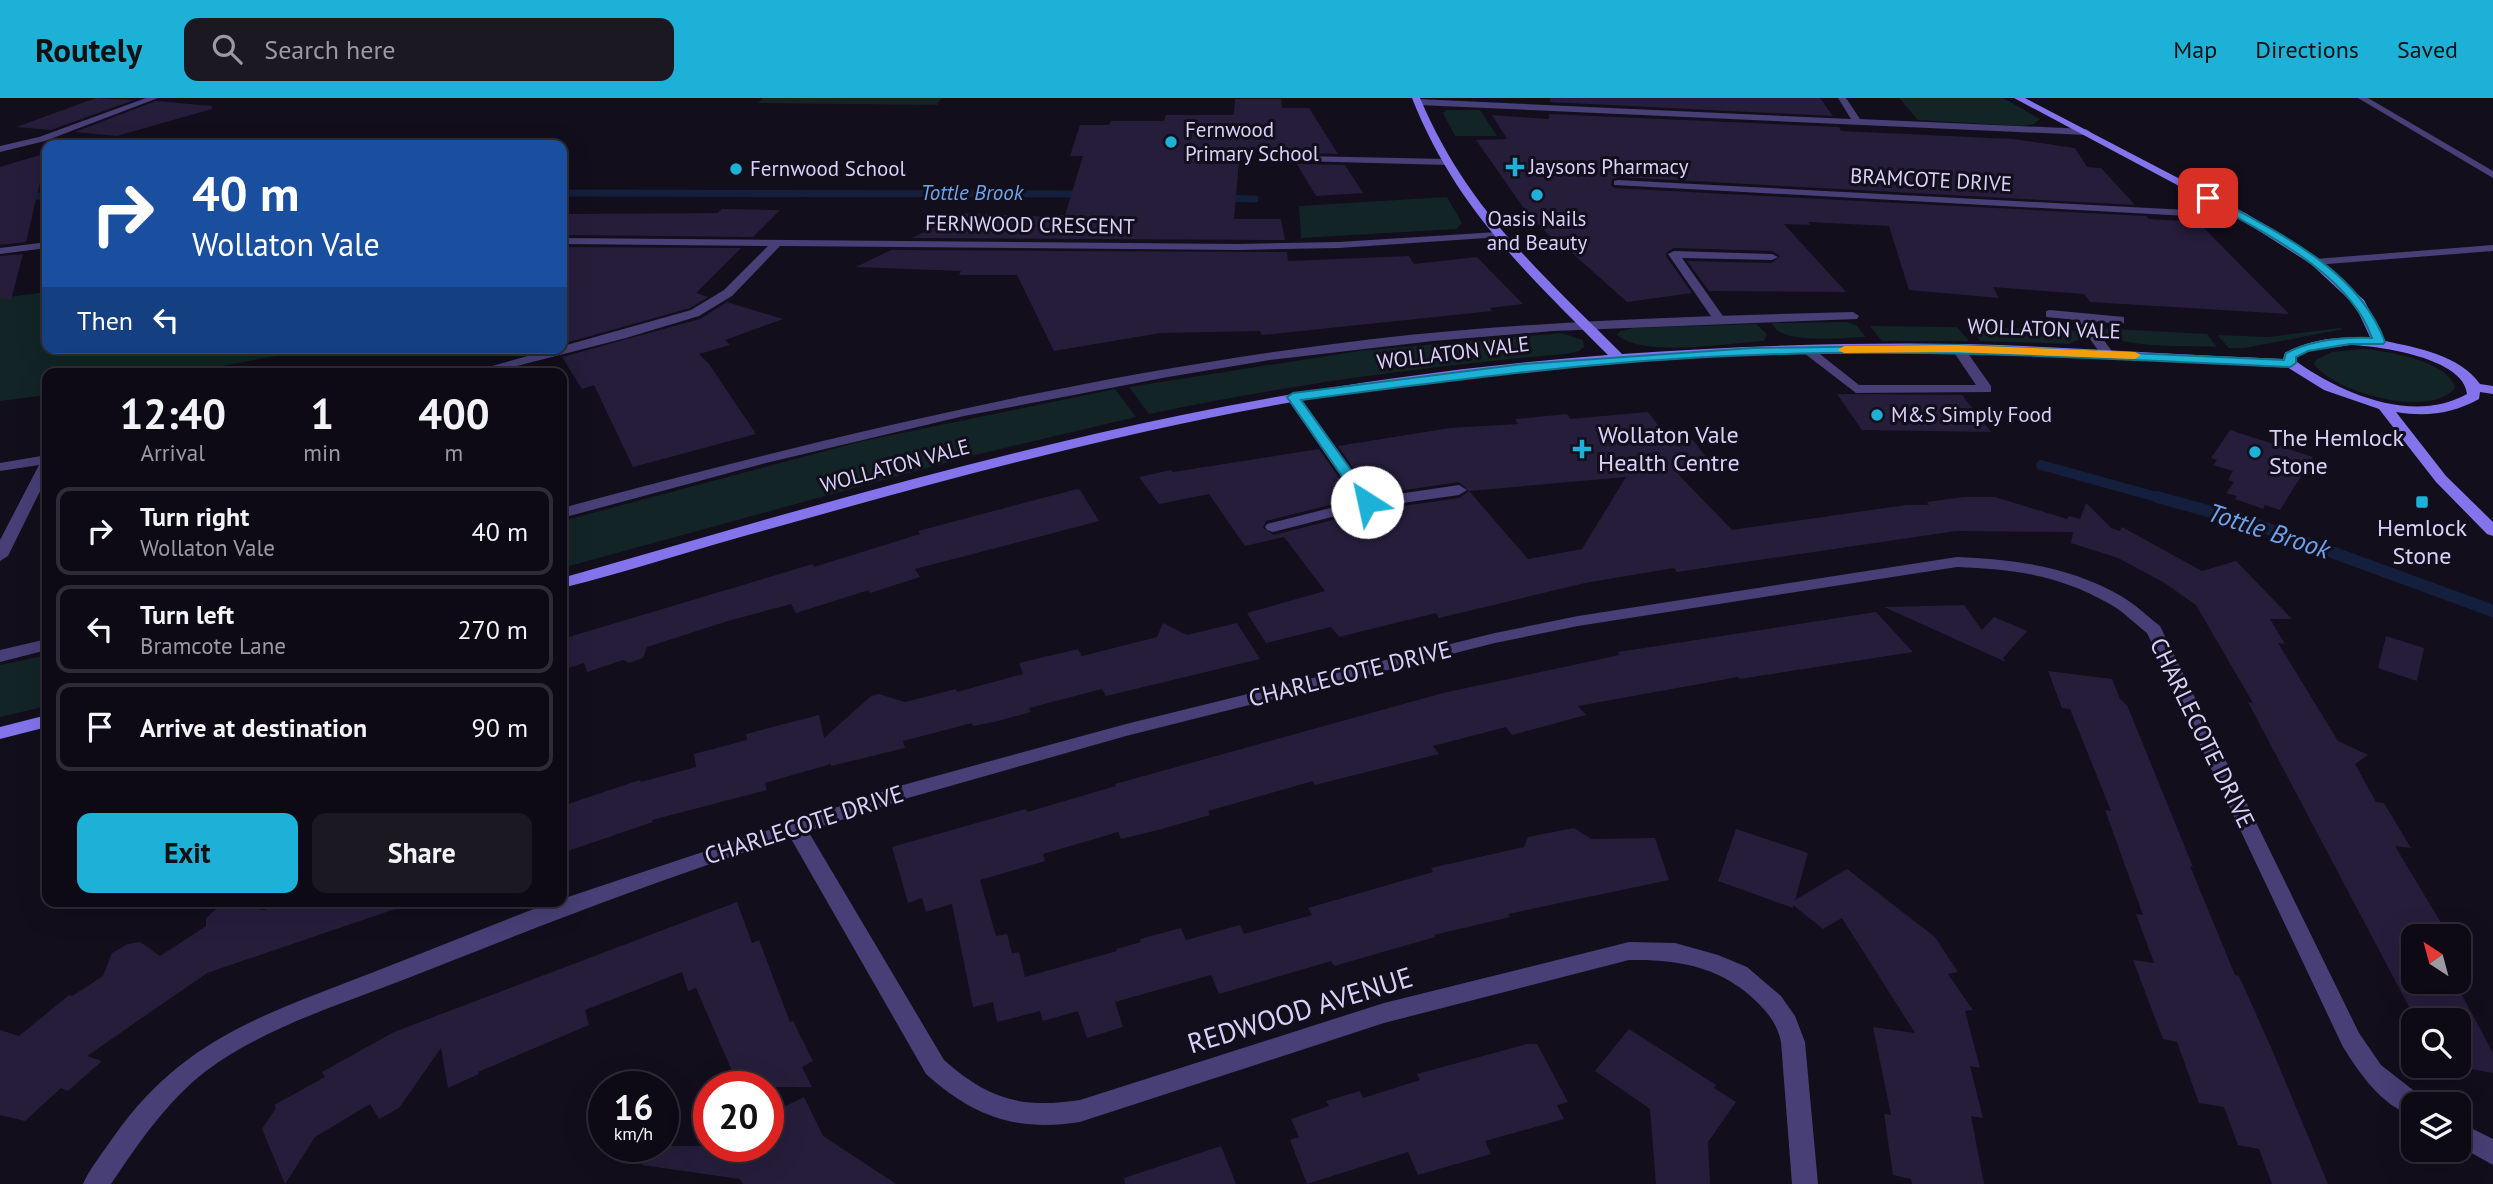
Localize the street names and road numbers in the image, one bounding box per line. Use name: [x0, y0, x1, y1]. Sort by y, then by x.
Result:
street label: BRAMCOTE DRIVE: [1849, 162, 2013, 197]
street label: FERNWOOD CRESCENT: [925, 209, 1135, 240]
street label: WOLLATON VALE: [1967, 312, 2121, 345]
street label: WOLLATON VALE: [1375, 330, 1531, 375]
street label: WOLLATON VALE: [817, 433, 973, 498]
street label: CHARLECOTE DRIVE: [1245, 633, 1454, 714]
street label: CHARLECOTE DRIVE: [2143, 633, 2262, 833]
street label: CHARLECOTE DRIVE: [700, 778, 907, 871]
street label: REDWOOD AVENUE: [1183, 958, 1417, 1061]

